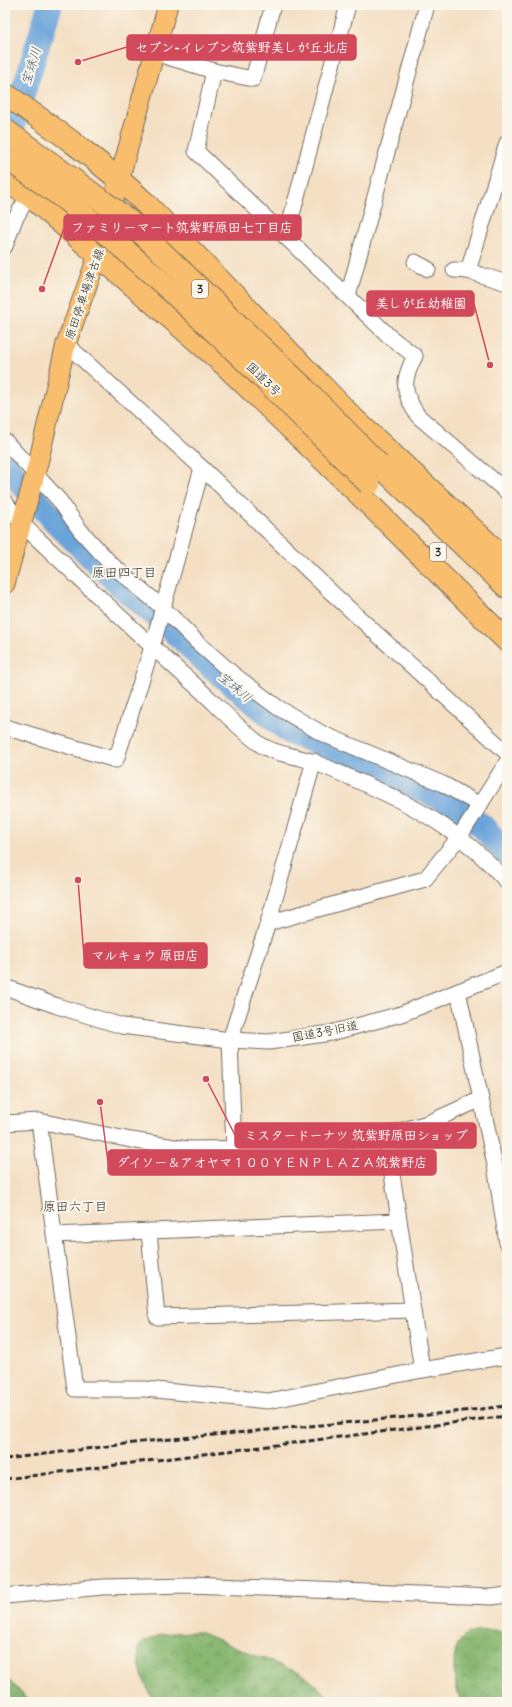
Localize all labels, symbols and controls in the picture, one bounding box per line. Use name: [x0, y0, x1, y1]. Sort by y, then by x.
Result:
callout: セブン-イレブン筑紫野美しが丘北店: [127, 35, 356, 60]
text: セブン-イレブン筑紫野美しが丘北店: [135, 39, 349, 56]
water label: 宝珠川: [17, 45, 45, 87]
callout: ファミリーマート筑紫野原田七丁目店: [64, 215, 301, 240]
text: ファミリーマート筑紫野原田七丁目店: [71, 219, 293, 236]
street label: 原田停車場津古線: [61, 246, 107, 342]
road number: 3: [192, 280, 208, 298]
callout: 美しが丘幼稚園: [367, 291, 474, 316]
text: 美しが丘幼稚園: [375, 295, 467, 312]
street label: 国道3号: [243, 359, 285, 399]
road number: 3: [430, 543, 446, 561]
district label: 原田四丁目: [91, 564, 157, 581]
water label: 宝珠川: [215, 668, 255, 706]
callout: マルキョウ 原田店: [84, 943, 207, 968]
text: マルキョウ 原田店: [92, 947, 198, 964]
street label: 国道3号旧道: [291, 1017, 359, 1045]
callout: ミスタードーナツ 筑紫野原田ショップ: [235, 1123, 476, 1148]
text: ミスタードーナツ 筑紫野原田ショップ: [244, 1127, 468, 1144]
callout: ダイソー＆アオヤマ１００ＹＥＮＰＬＡＺＡ筑紫野店: [108, 1150, 436, 1175]
text: ダイソー＆アオヤマ１００ＹＥＮＰＬＡＺＡ筑紫野店: [117, 1154, 427, 1171]
district label: 原田六丁目: [42, 1198, 108, 1215]

